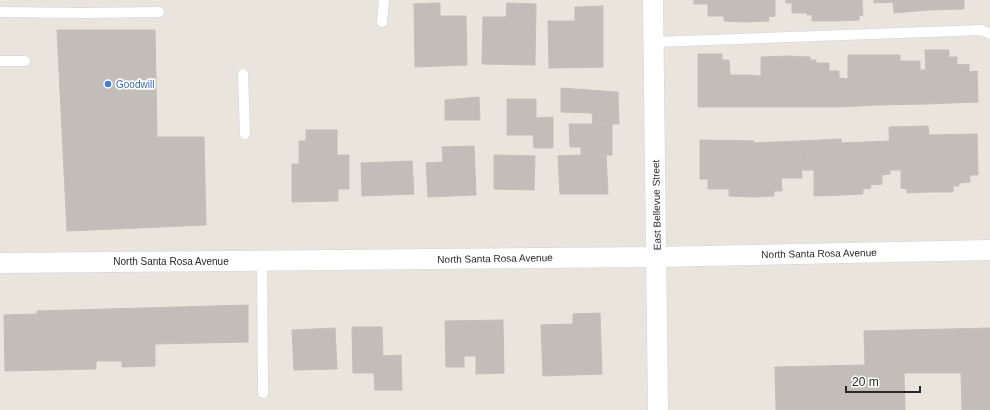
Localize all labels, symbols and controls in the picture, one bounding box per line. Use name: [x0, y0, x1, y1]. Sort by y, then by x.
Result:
marker: Goodwill: [103, 79, 113, 89]
place label: Goodwill: [116, 79, 154, 90]
street label: East Bellevue Street: [650, 159, 663, 250]
street label: North Santa Rosa Avenue: [761, 247, 877, 260]
street label: North Santa Rosa Avenue: [437, 252, 553, 265]
street label: North Santa Rosa Avenue: [113, 256, 229, 267]
scale bar: [846, 368, 920, 394]
text: 20 m: [852, 375, 879, 389]

